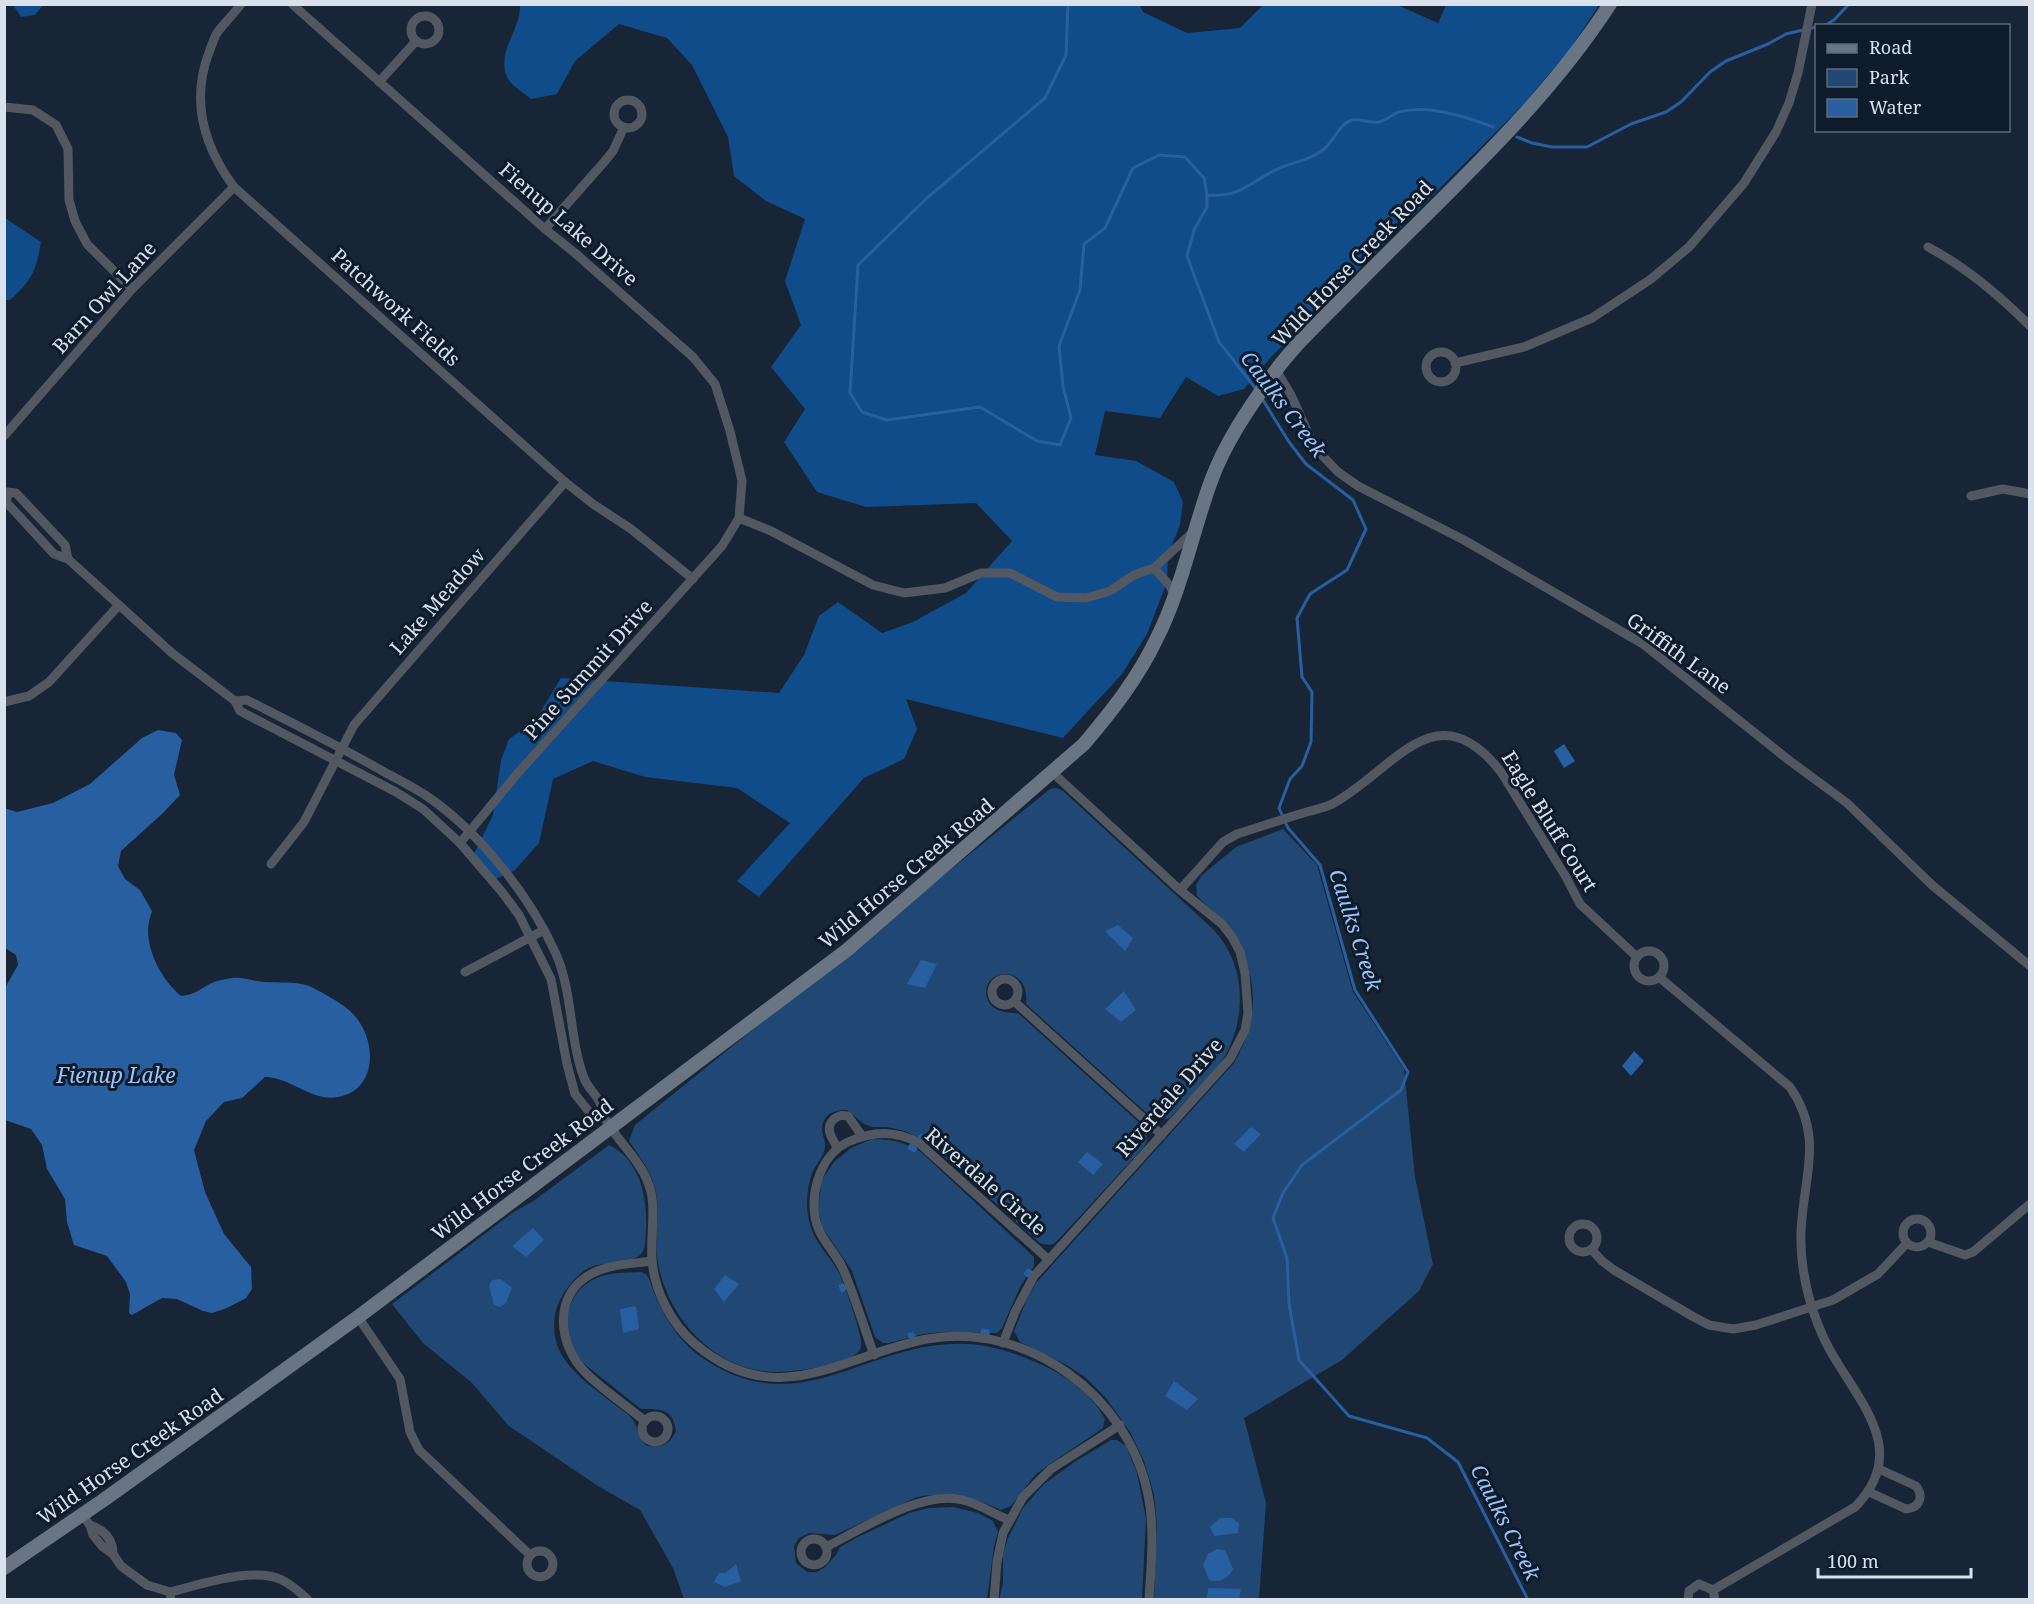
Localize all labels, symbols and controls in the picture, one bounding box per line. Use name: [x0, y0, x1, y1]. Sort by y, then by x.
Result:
legend: [1815, 24, 2010, 132]
text: Road: [1869, 35, 1912, 59]
text: Park: [1869, 65, 1909, 89]
text: Water: [1869, 95, 1922, 119]
street label: Fienup Lake Drive: [494, 156, 644, 292]
street label: Wild Horse Creek Road: [1266, 174, 1438, 352]
street label: Barn Owl Lane: [46, 235, 162, 359]
street label: Patchwork Fields: [326, 242, 466, 372]
water label: Caulks Creek: [1235, 345, 1334, 464]
street label: Lake Meadow: [383, 541, 491, 660]
street label: Pine Summit Drive: [518, 593, 658, 745]
street label: Griffith Lane: [1622, 606, 1736, 700]
street label: Eagle Bluff Court: [1496, 746, 1604, 896]
street label: Wild Horse Creek Road: [813, 792, 999, 954]
water label: Caulks Creek: [1323, 865, 1389, 996]
street label: Riverdale Drive: [1110, 1032, 1228, 1162]
water label: Fienup Lake: [56, 1061, 176, 1089]
street label: Wild Horse Creek Road: [426, 1092, 618, 1246]
street label: Riverdale Circle: [920, 1121, 1052, 1241]
street label: Wild Horse Creek Road: [32, 1382, 228, 1530]
water label: Caulks Creek: [1465, 1459, 1548, 1586]
scale bar: [1818, 1541, 1971, 1579]
text: 100 m: [1827, 1549, 1879, 1573]

